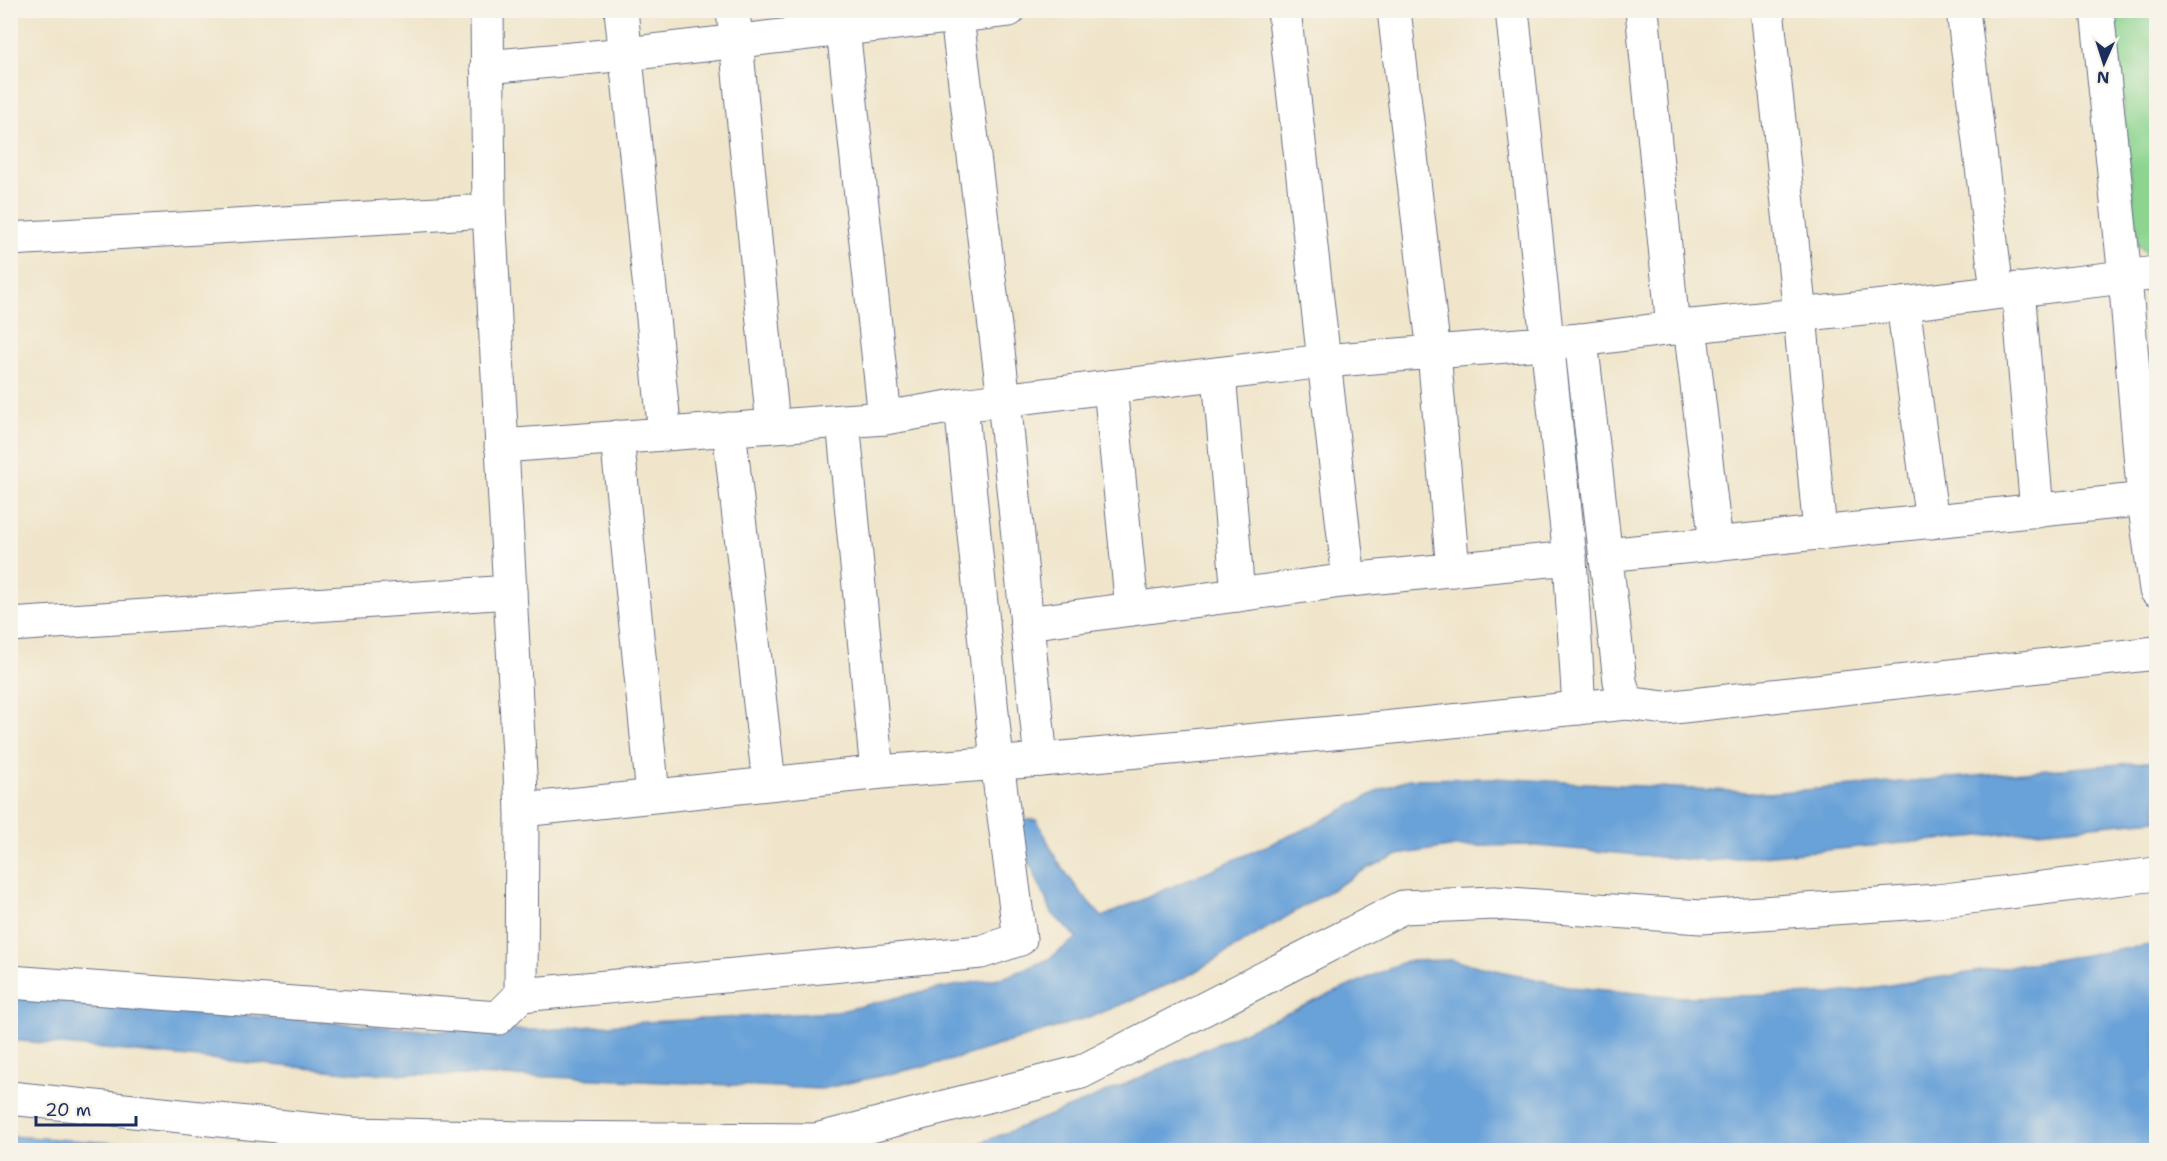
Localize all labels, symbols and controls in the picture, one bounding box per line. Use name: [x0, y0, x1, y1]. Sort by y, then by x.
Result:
north arrow: [2074, 33, 2134, 93]
text: N: [2096, 67, 2110, 88]
scale bar: [36, 1089, 136, 1127]
text: 20 m: [45, 1098, 91, 1122]

